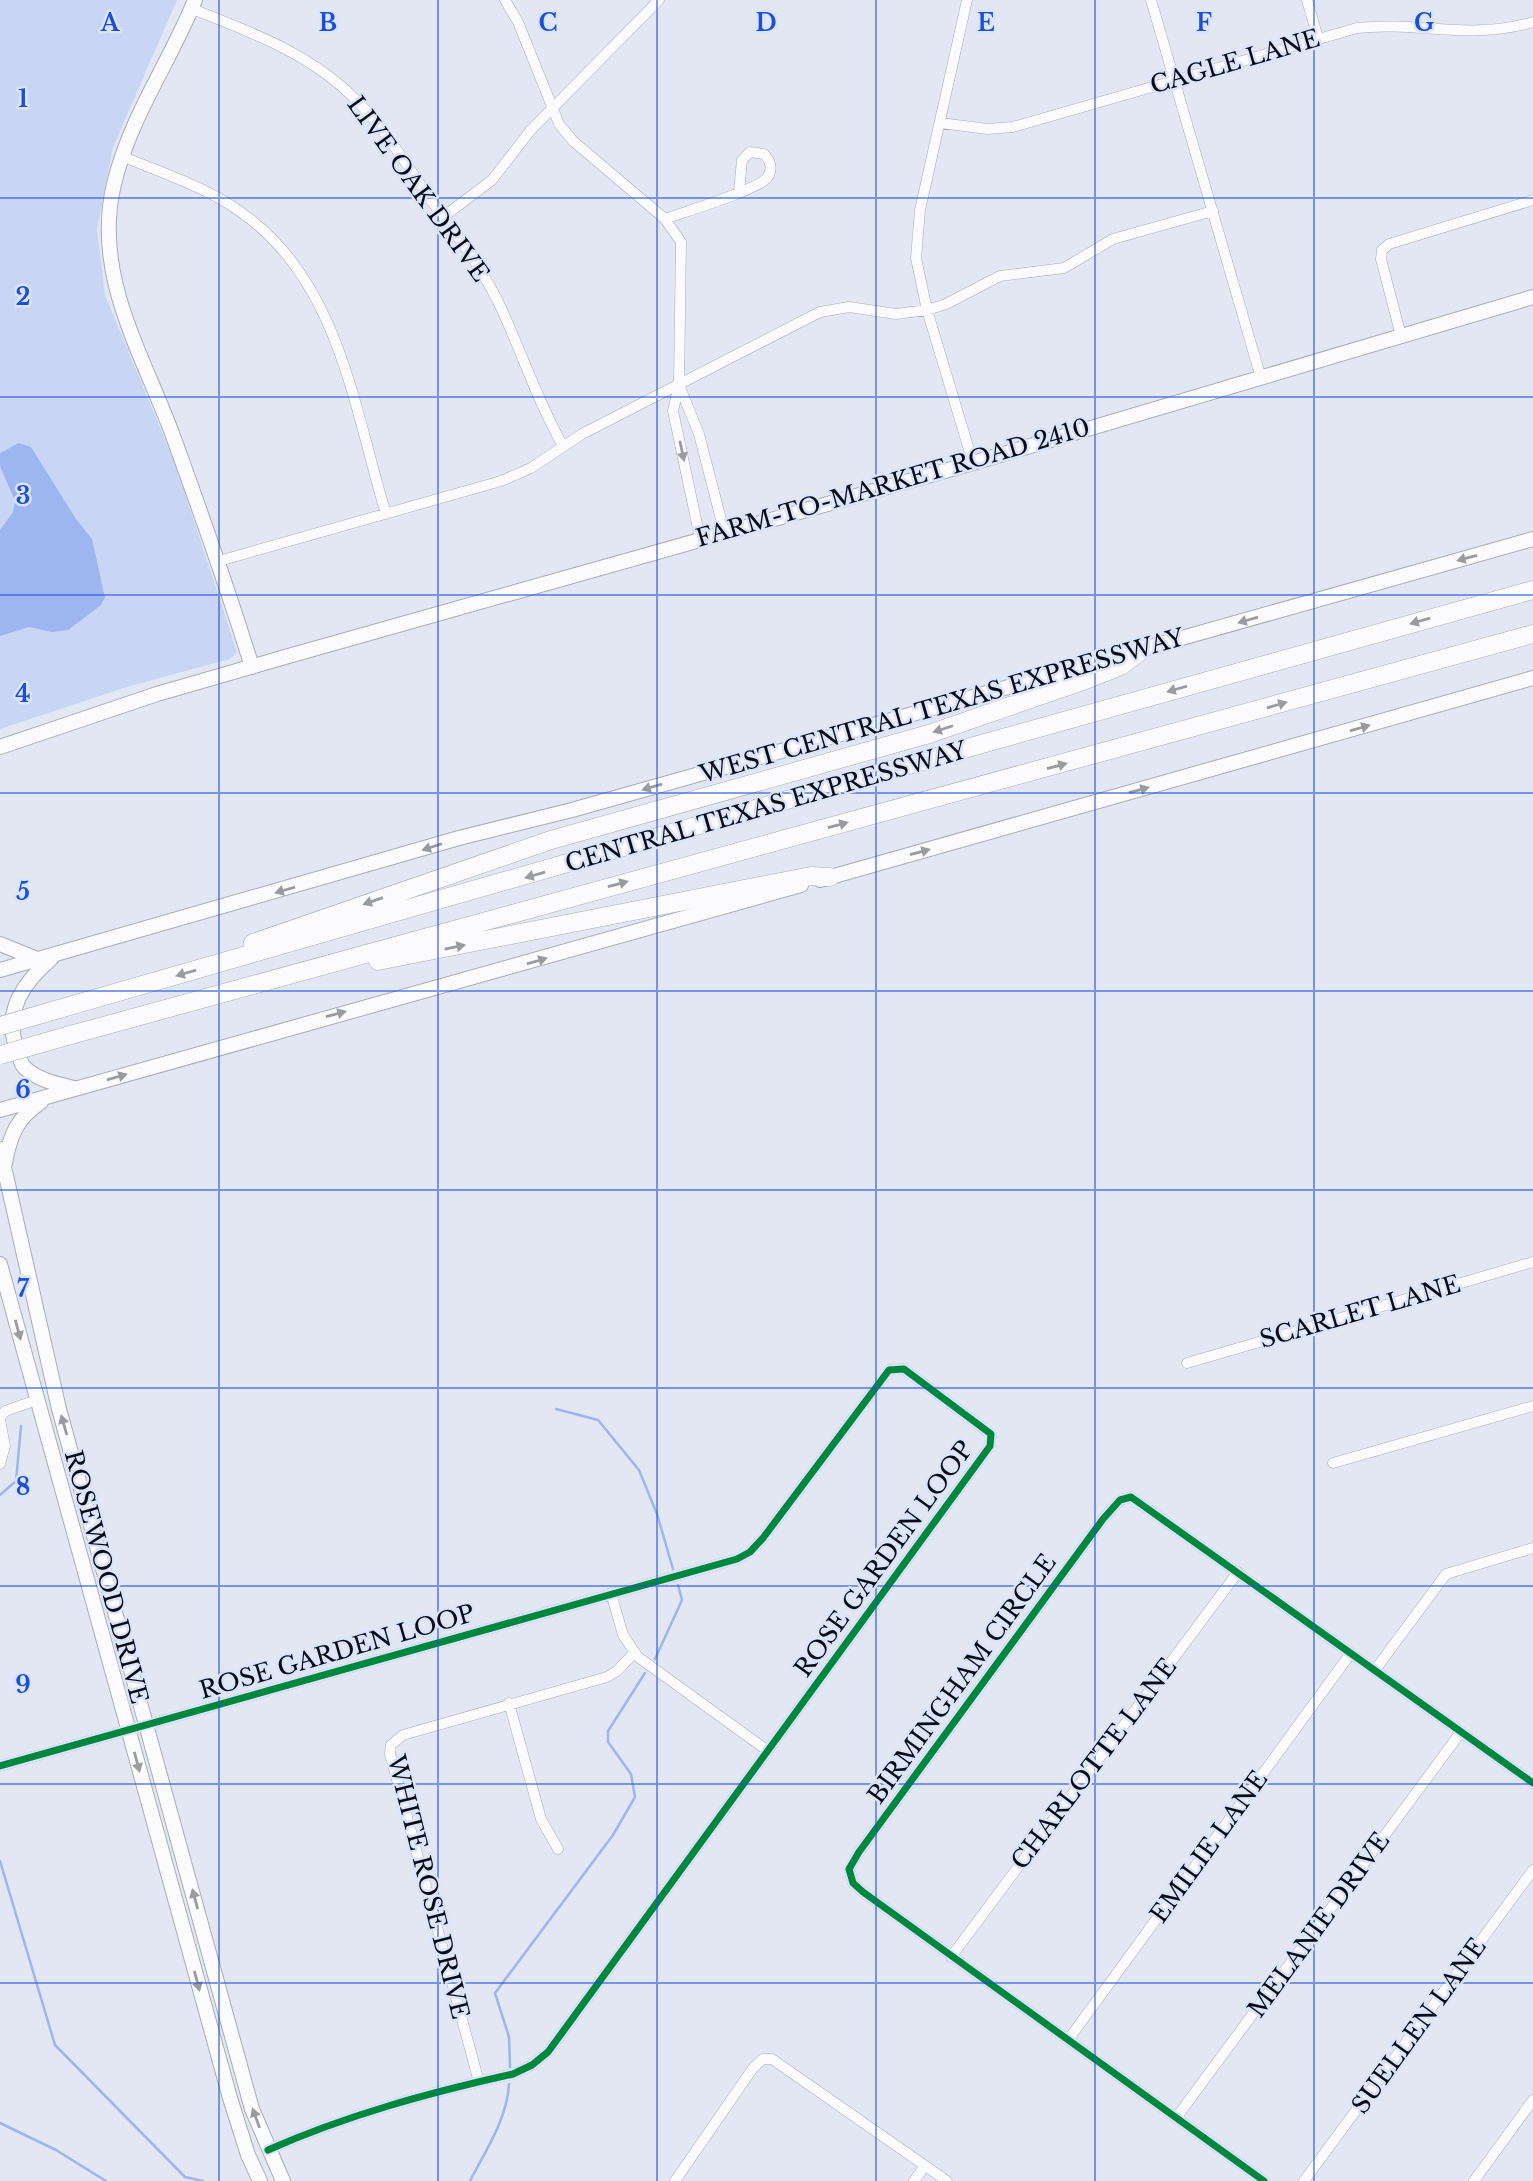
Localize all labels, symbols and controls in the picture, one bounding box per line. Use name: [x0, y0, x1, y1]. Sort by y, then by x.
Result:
text: A: [100, 9, 121, 37]
text: B: [319, 9, 337, 37]
text: C: [539, 9, 557, 37]
text: D: [755, 9, 777, 37]
text: E: [977, 9, 995, 37]
text: F: [1196, 9, 1212, 37]
text: G: [1414, 9, 1434, 37]
street label: CAGLE LANE: [1147, 23, 1323, 100]
text: 1: [18, 85, 28, 113]
street label: LIVE OAK DRIVE: [341, 90, 495, 287]
text: 2: [16, 283, 30, 311]
street label: FARM-TO-MARKET ROAD 2410: [693, 412, 1093, 553]
one-way arrow: [676, 440, 687, 462]
text: 3: [16, 482, 30, 510]
one-way arrow: [1456, 553, 1477, 563]
one-way arrow: [1238, 615, 1259, 625]
one-way arrow: [1409, 617, 1430, 627]
street label: WEST CENTRAL TEXAS EXPRESSWAY: [695, 622, 1188, 789]
text: 4: [15, 680, 31, 708]
one-way arrow: [1166, 684, 1188, 695]
one-way arrow: [1266, 700, 1287, 710]
one-way arrow: [1349, 723, 1370, 733]
one-way arrow: [932, 725, 953, 735]
street label: CENTRAL TEXAS EXPRESSWAY: [562, 735, 971, 878]
one-way arrow: [1047, 761, 1068, 771]
one-way arrow: [641, 783, 662, 793]
one-way arrow: [1129, 784, 1151, 795]
one-way arrow: [827, 819, 849, 830]
one-way arrow: [422, 842, 443, 852]
one-way arrow: [910, 846, 931, 856]
one-way arrow: [524, 870, 545, 880]
text: 5: [16, 878, 30, 906]
one-way arrow: [607, 878, 629, 889]
one-way arrow: [275, 885, 296, 895]
one-way arrow: [363, 896, 384, 907]
one-way arrow: [444, 941, 466, 952]
one-way arrow: [526, 955, 548, 966]
one-way arrow: [175, 969, 196, 979]
one-way arrow: [325, 1008, 347, 1019]
one-way arrow: [107, 1071, 128, 1081]
text: 6: [15, 1076, 31, 1104]
street label: SCARLET LANE: [1256, 1269, 1464, 1354]
text: 7: [17, 1275, 30, 1303]
one-way arrow: [13, 1319, 24, 1341]
one-way arrow: [58, 1414, 68, 1435]
street label: ROSE GARDEN LOOP: [788, 1435, 979, 1682]
street label: ROSEWOOD DRIVE: [59, 1447, 154, 1707]
text: 8: [16, 1473, 30, 1501]
street label: BIRMINGHAM CIRCLE: [861, 1548, 1062, 1809]
street label: ROSE GARDEN LOOP: [196, 1598, 478, 1705]
street label: CHARLOTTE LANE: [1005, 1653, 1182, 1875]
text: 9: [15, 1671, 31, 1699]
one-way arrow: [132, 1751, 143, 1773]
street label: WHITE ROSE DRIVE: [381, 1751, 475, 2022]
street label: EMILIE LANE: [1144, 1765, 1273, 1928]
street label: MELANIE DRIVE: [1242, 1827, 1395, 2023]
one-way arrow: [189, 1888, 200, 1910]
street label: SUELLEN LANE: [1345, 1932, 1492, 2119]
one-way arrow: [193, 1971, 203, 1992]
one-way arrow: [250, 2108, 261, 2129]

